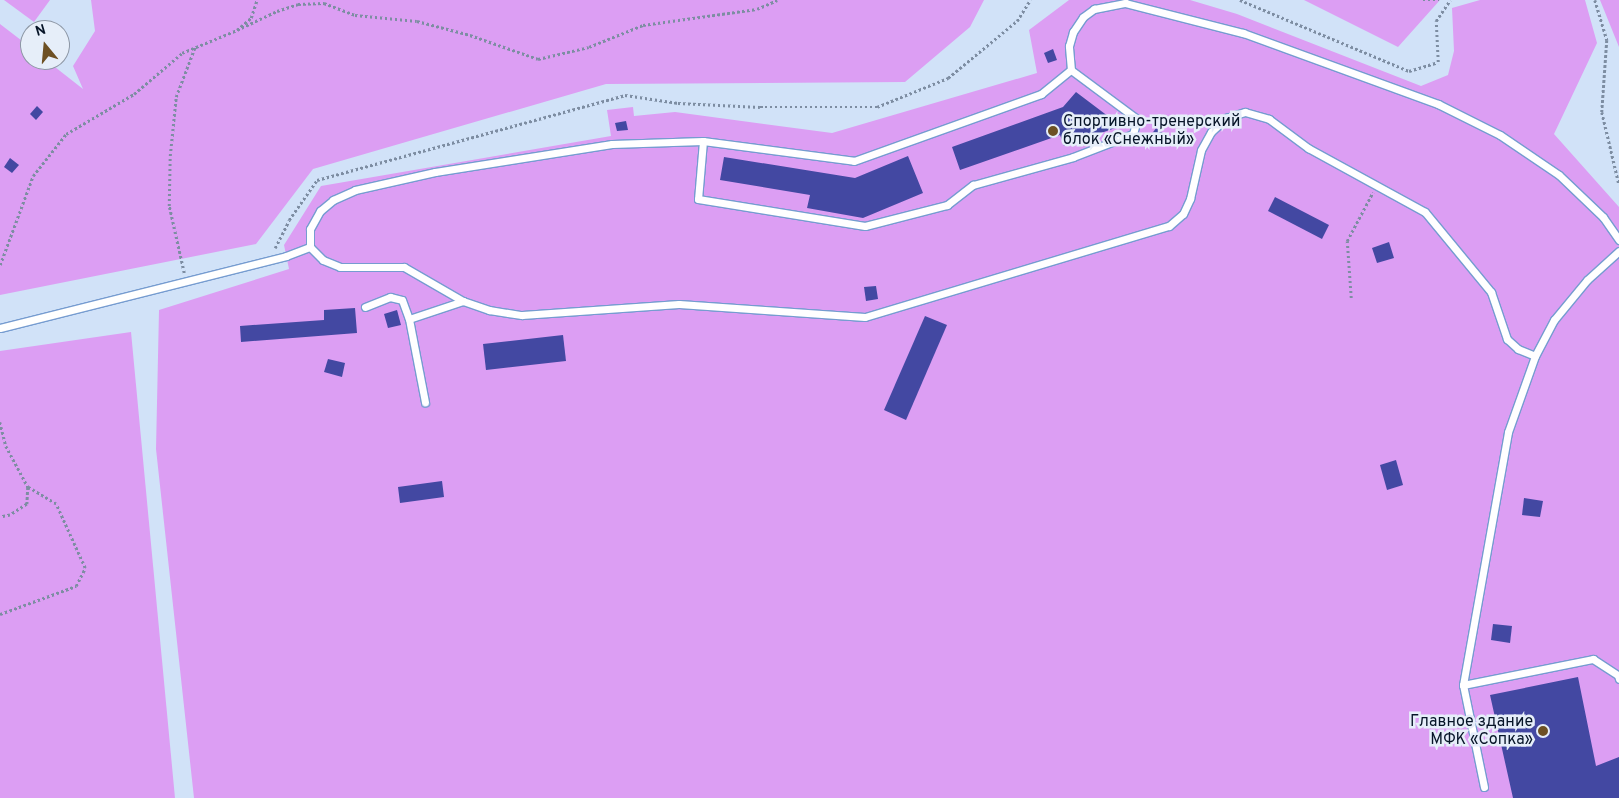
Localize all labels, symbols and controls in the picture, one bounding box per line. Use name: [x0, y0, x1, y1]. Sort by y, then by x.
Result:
north arrow: [20, 20, 70, 70]
text: N: [33, 22, 48, 41]
place label: Спортивно-тренерский блок «Снежный»: [1063, 112, 1240, 150]
marker: Спортивно-тренерский блок «Снежный»: [1047, 125, 1059, 137]
place label: Главное здание МФК «Сопка»: [1410, 712, 1533, 750]
marker: Главное здание МФК «Сопка»: [1537, 725, 1549, 737]

